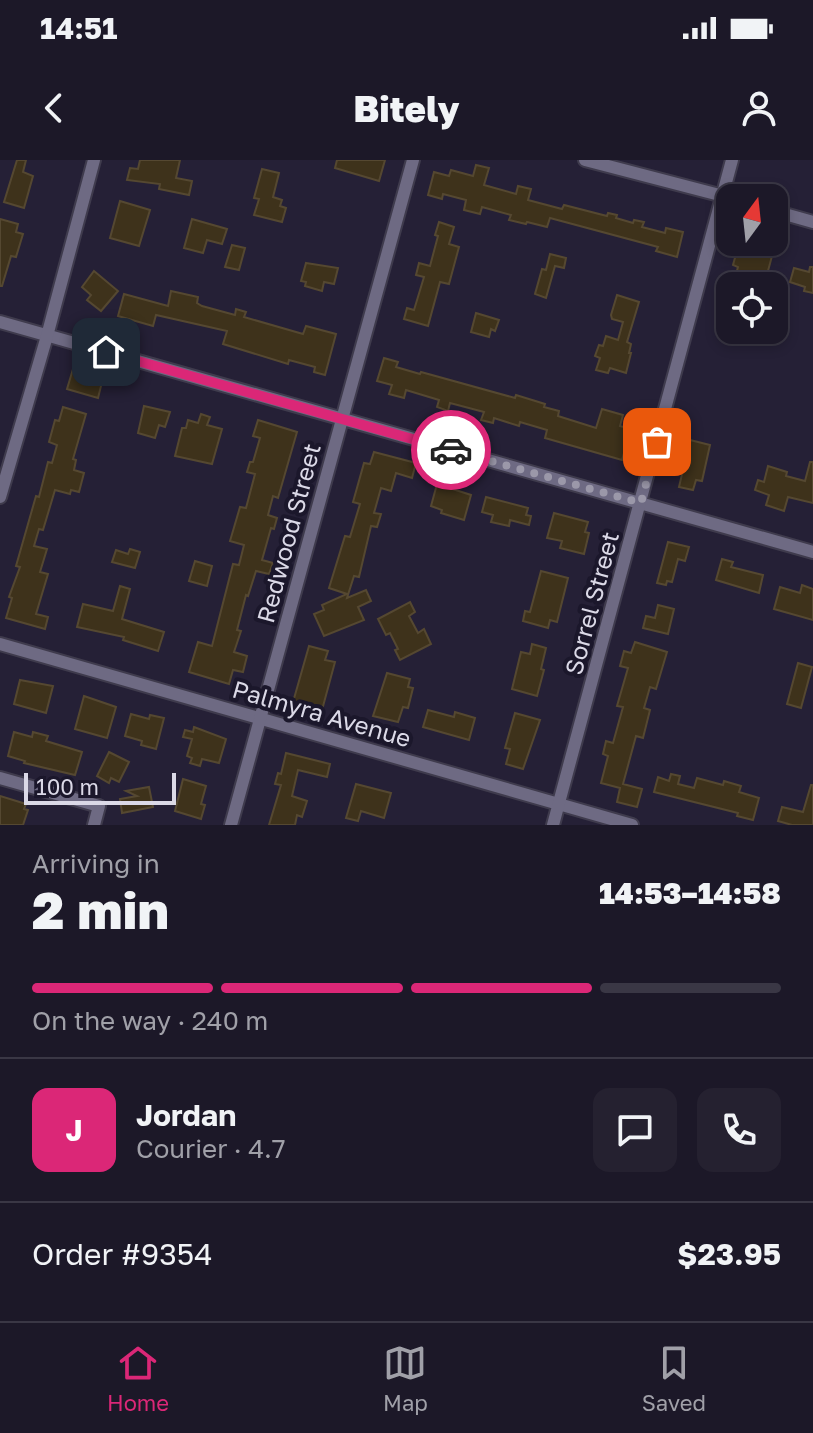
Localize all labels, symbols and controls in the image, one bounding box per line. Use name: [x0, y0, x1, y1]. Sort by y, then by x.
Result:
text: 14:51: [40, 10, 118, 46]
icon: back: [32, 86, 76, 130]
icon: person: [737, 86, 781, 130]
text: Bitely: [354, 87, 459, 130]
north arrow: [716, 184, 788, 256]
map controls: [716, 184, 788, 344]
button: locate: [716, 272, 788, 344]
pin: [72, 318, 140, 386]
icon: home: [84, 330, 128, 374]
pin: [623, 408, 691, 476]
courier: [411, 410, 491, 490]
icon: bag: [635, 420, 679, 464]
icon: car: [429, 428, 473, 472]
street label: Redwood Street: [250, 440, 326, 626]
street label: Sorrel Street: [558, 528, 624, 678]
street label: Palmyra Avenue: [229, 674, 415, 752]
scale bar: [24, 769, 176, 805]
text: 100 m: [36, 773, 99, 800]
text: Arriving in: [32, 848, 160, 879]
text: 14:53–14:58: [599, 875, 781, 911]
text: 2 min: [32, 878, 169, 940]
text: On the way · 240 m: [32, 1005, 268, 1036]
button: chat: [593, 1088, 677, 1172]
button: phone: [697, 1088, 781, 1172]
text: Jordan: [136, 1097, 236, 1133]
text: J: [65, 1112, 83, 1148]
text: Courier · 4.7: [136, 1133, 286, 1164]
text: Order #9354: [32, 1236, 212, 1272]
text: $23.95: [677, 1236, 781, 1272]
tab: Home: [107, 1341, 169, 1416]
tab: Map: [383, 1341, 428, 1416]
tab: Saved: [642, 1341, 706, 1416]

